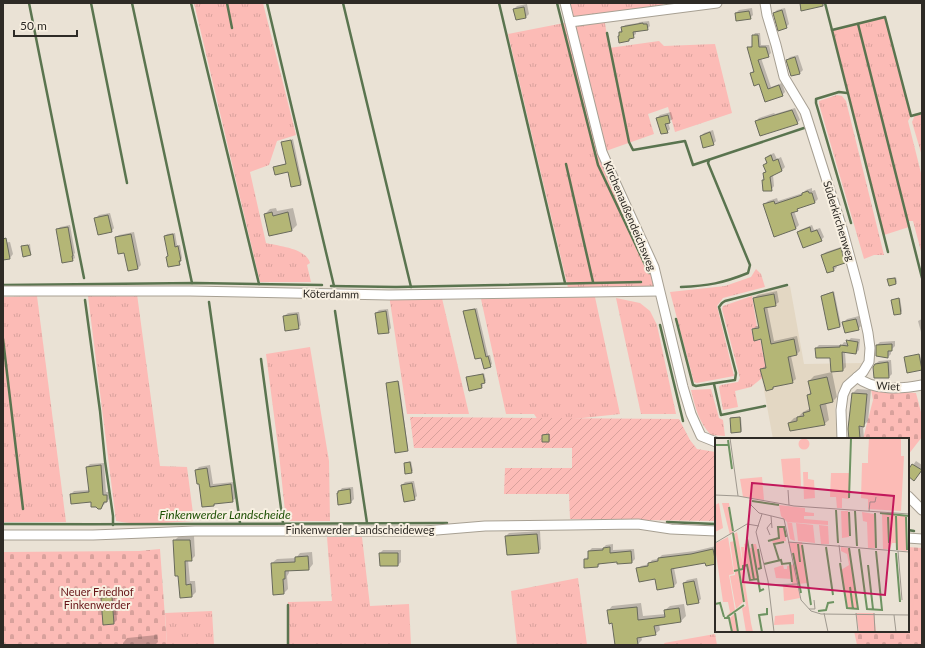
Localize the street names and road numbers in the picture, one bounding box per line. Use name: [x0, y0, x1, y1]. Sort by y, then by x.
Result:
street label: Kirchenaußendeichsweg: [601, 159, 660, 273]
street label: Süderkirchenweg: [821, 179, 858, 263]
street label: Köterdamm: [303, 287, 359, 300]
street label: Wiet: [876, 378, 900, 393]
street label: Finkenwerder Landscheideweg: [286, 523, 435, 536]

